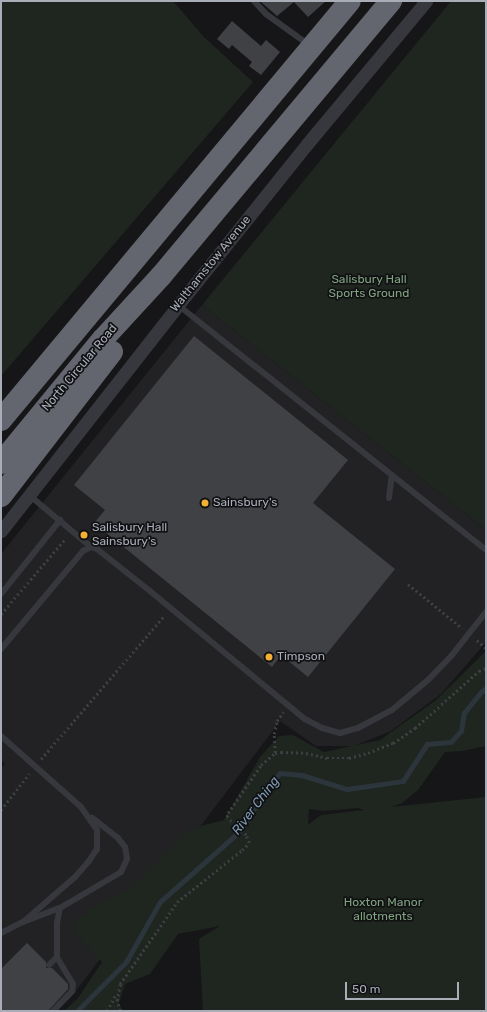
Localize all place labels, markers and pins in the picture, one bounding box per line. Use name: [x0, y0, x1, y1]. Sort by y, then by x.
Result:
place label: Sainsbury's: [213, 496, 277, 510]
marker: Sainsbury's: [200, 498, 210, 508]
place label: Salisbury Hall Sainsbury's: [92, 521, 168, 549]
marker: Salisbury Hall Sainsbury's: [79, 530, 89, 540]
place label: Timpson: [277, 650, 325, 664]
marker: Timpson: [264, 652, 274, 662]

